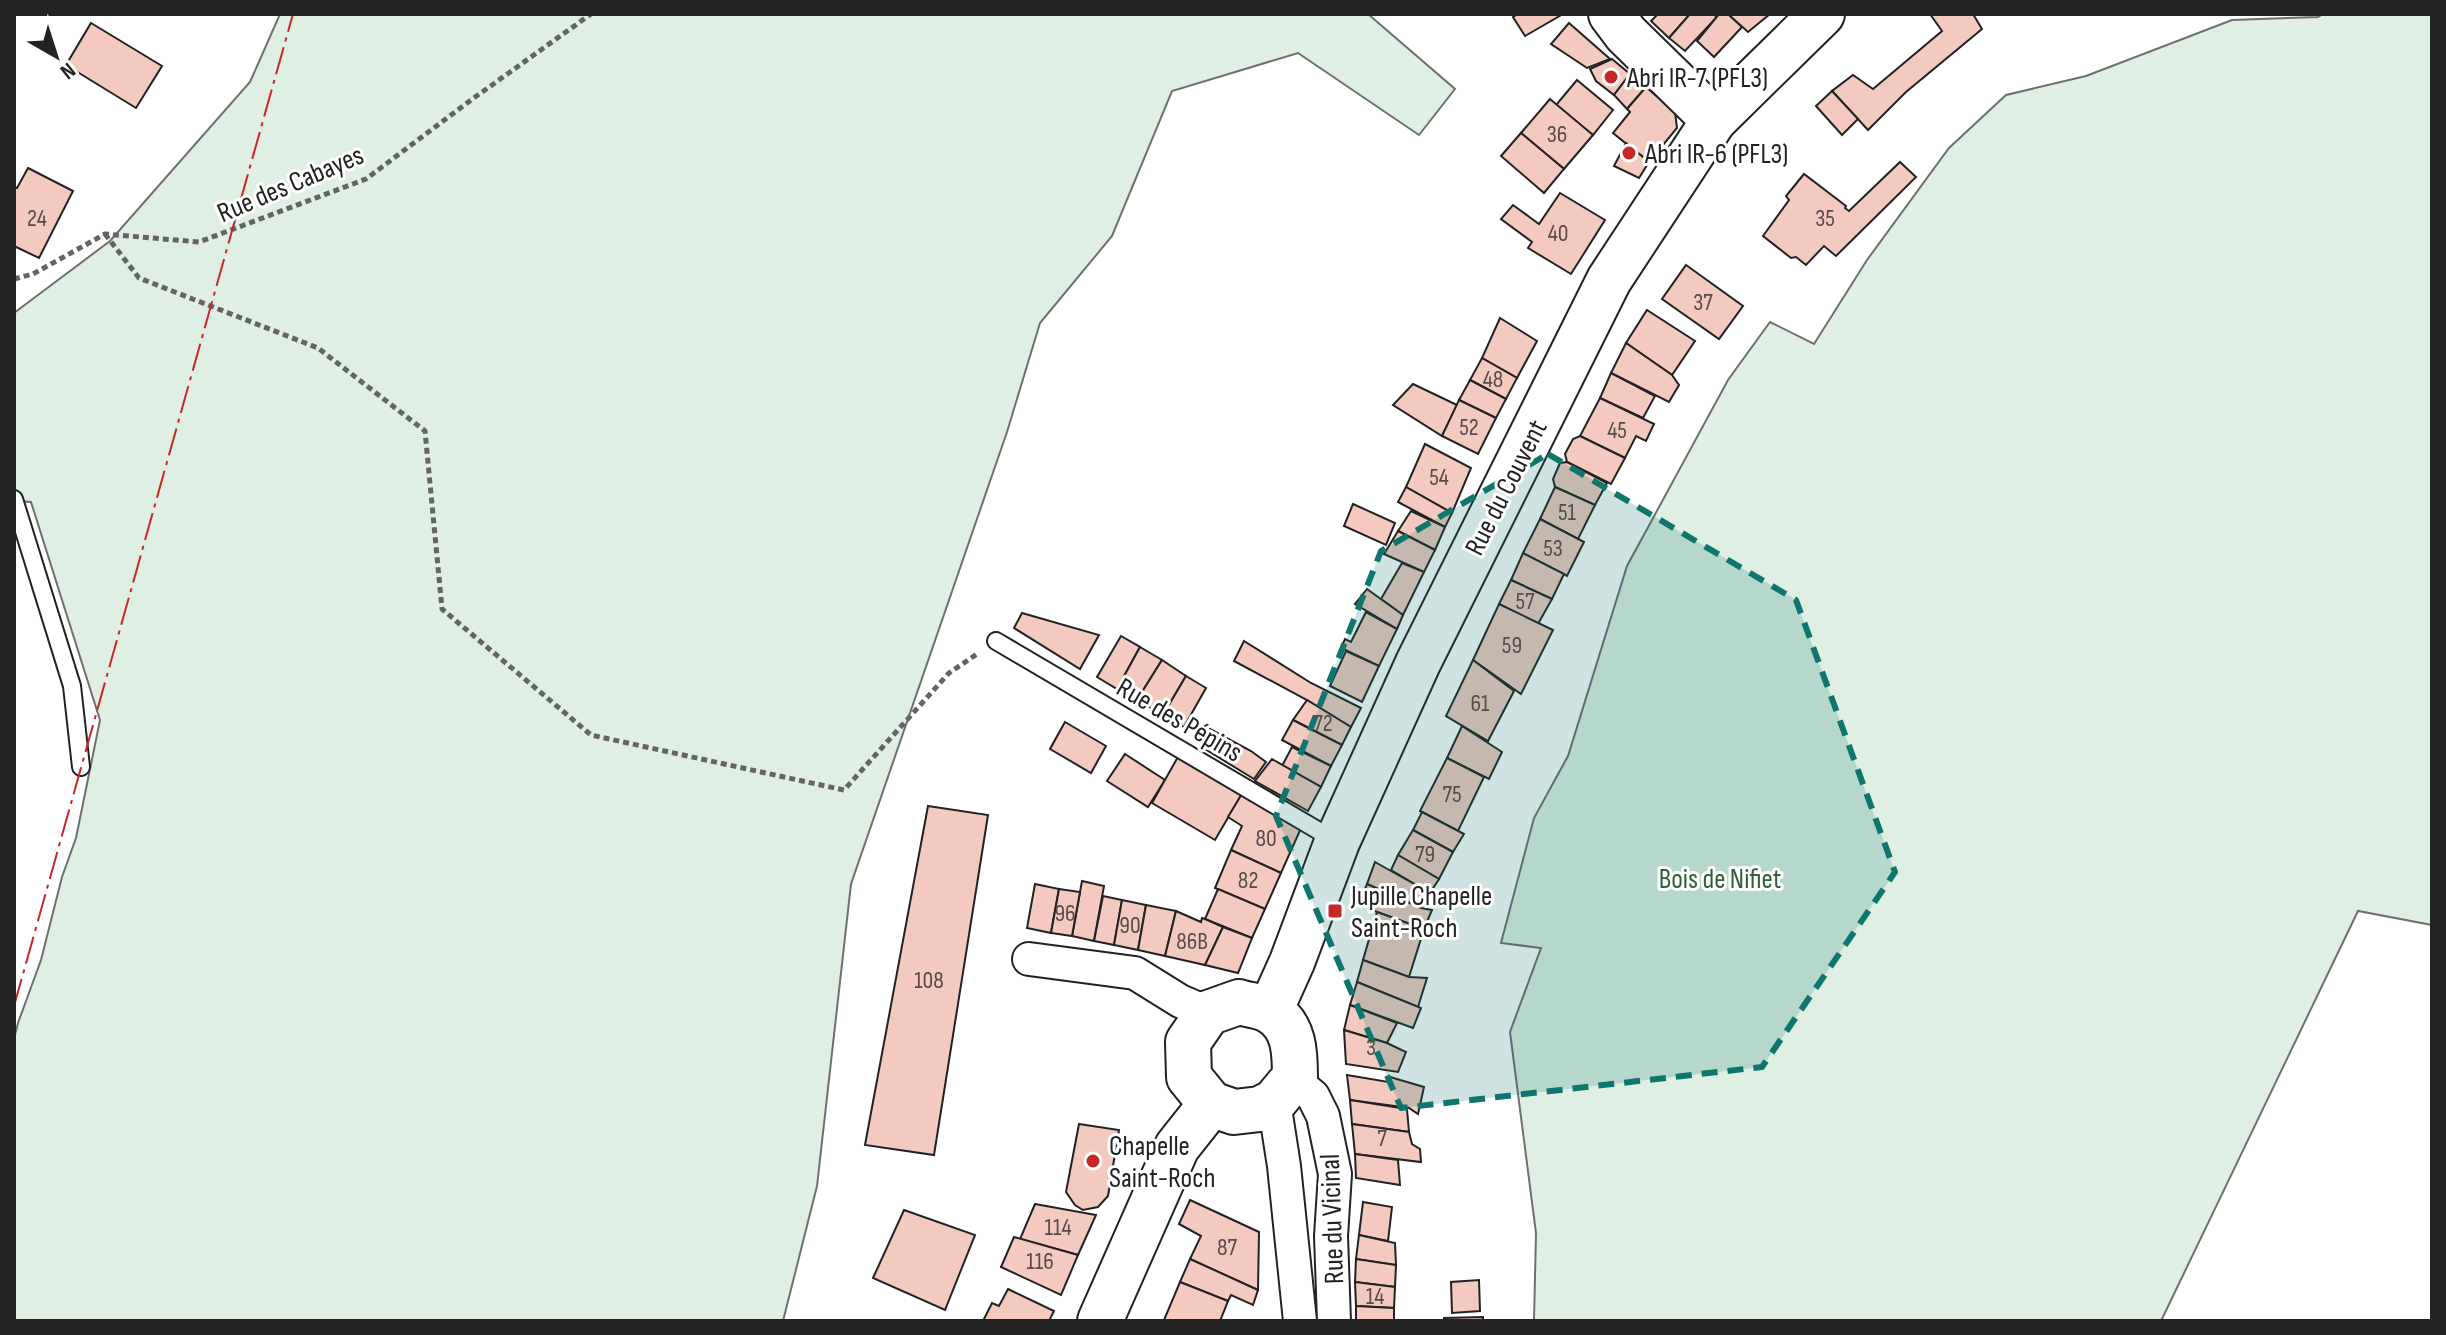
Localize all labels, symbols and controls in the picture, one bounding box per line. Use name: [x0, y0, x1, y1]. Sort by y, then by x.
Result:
north arrow: [16, 16, 96, 96]
text: N: [55, 56, 81, 85]
place label: Abri IR-7 (PFL3): [1626, 62, 1768, 95]
marker: Abri IR-7 (PFL3): [1602, 68, 1620, 86]
house number: 36: [1547, 120, 1567, 149]
place label: Abri IR-6 (PFL3): [1644, 138, 1788, 171]
street label: Rue des Cabayes: [212, 139, 369, 230]
marker: Abri IR-6 (PFL3): [1620, 144, 1638, 162]
house number: 24: [27, 204, 47, 233]
house number: 35: [1815, 204, 1835, 233]
house number: 40: [1548, 219, 1568, 248]
house number: 37: [1693, 288, 1713, 317]
house number: 48: [1483, 365, 1503, 394]
house number: 52: [1459, 413, 1479, 442]
street label: Rue du Couvent: [1458, 415, 1555, 561]
house number: 45: [1607, 416, 1627, 445]
house number: 54: [1429, 463, 1449, 492]
house number: 51: [1558, 498, 1577, 527]
house number: 53: [1543, 534, 1563, 563]
house number: 57: [1515, 587, 1535, 616]
house number: 59: [1502, 631, 1522, 660]
street label: Rue des Pépins: [1111, 671, 1248, 770]
house number: 61: [1471, 689, 1490, 718]
house number: 72: [1313, 709, 1333, 738]
house number: 75: [1442, 780, 1462, 809]
house number: 80: [1255, 824, 1277, 853]
house number: 79: [1415, 840, 1435, 869]
park label: Bois de Nifiet: [1659, 863, 1781, 896]
house number: 82: [1238, 866, 1258, 895]
place label: Jupille Chapelle Saint-Roch: [1350, 880, 1492, 945]
house number: 96: [1054, 899, 1076, 928]
marker: Jupille Chapelle Saint-Roch: [1326, 902, 1344, 920]
house number: 90: [1119, 911, 1141, 940]
house number: 86B: [1176, 927, 1208, 956]
house number: 108: [914, 966, 944, 995]
house number: 3: [1366, 1033, 1376, 1062]
house number: 7: [1377, 1124, 1387, 1153]
place label: Chapelle Saint-Roch: [1109, 1130, 1215, 1195]
marker: Chapelle Saint-Roch: [1084, 1152, 1102, 1170]
street label: Rue du Vicinal: [1314, 1153, 1351, 1285]
house number: 114: [1045, 1213, 1071, 1242]
house number: 87: [1217, 1233, 1237, 1262]
house number: 116: [1026, 1247, 1054, 1276]
house number: 14: [1366, 1282, 1384, 1311]

